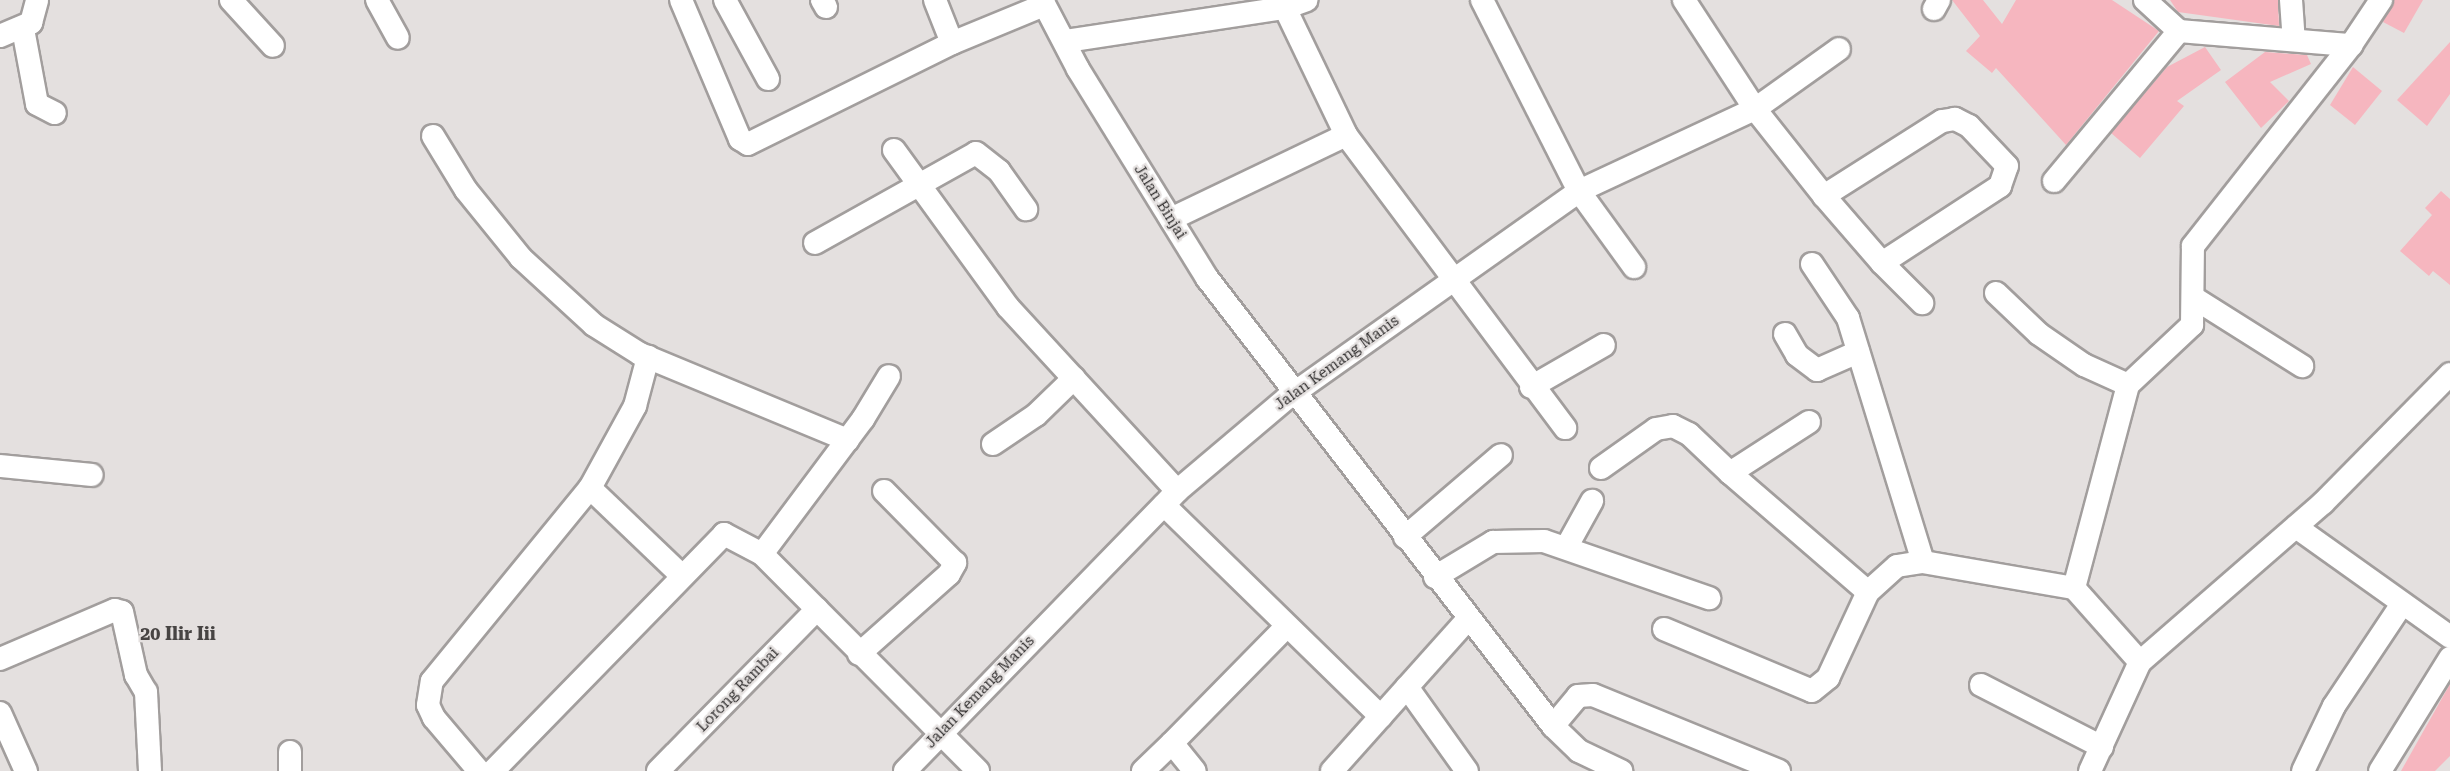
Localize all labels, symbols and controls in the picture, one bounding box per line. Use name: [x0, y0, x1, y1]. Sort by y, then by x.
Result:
street label: Jalan Binjai: [1130, 161, 1190, 243]
street label: Jalan Kemang Manis: [1271, 312, 1403, 414]
district label: 20 Ilir Iii: [140, 623, 216, 645]
street label: Jalan Kemang Manis: [922, 632, 1038, 752]
street label: Lorong Rambai: [693, 644, 783, 736]

